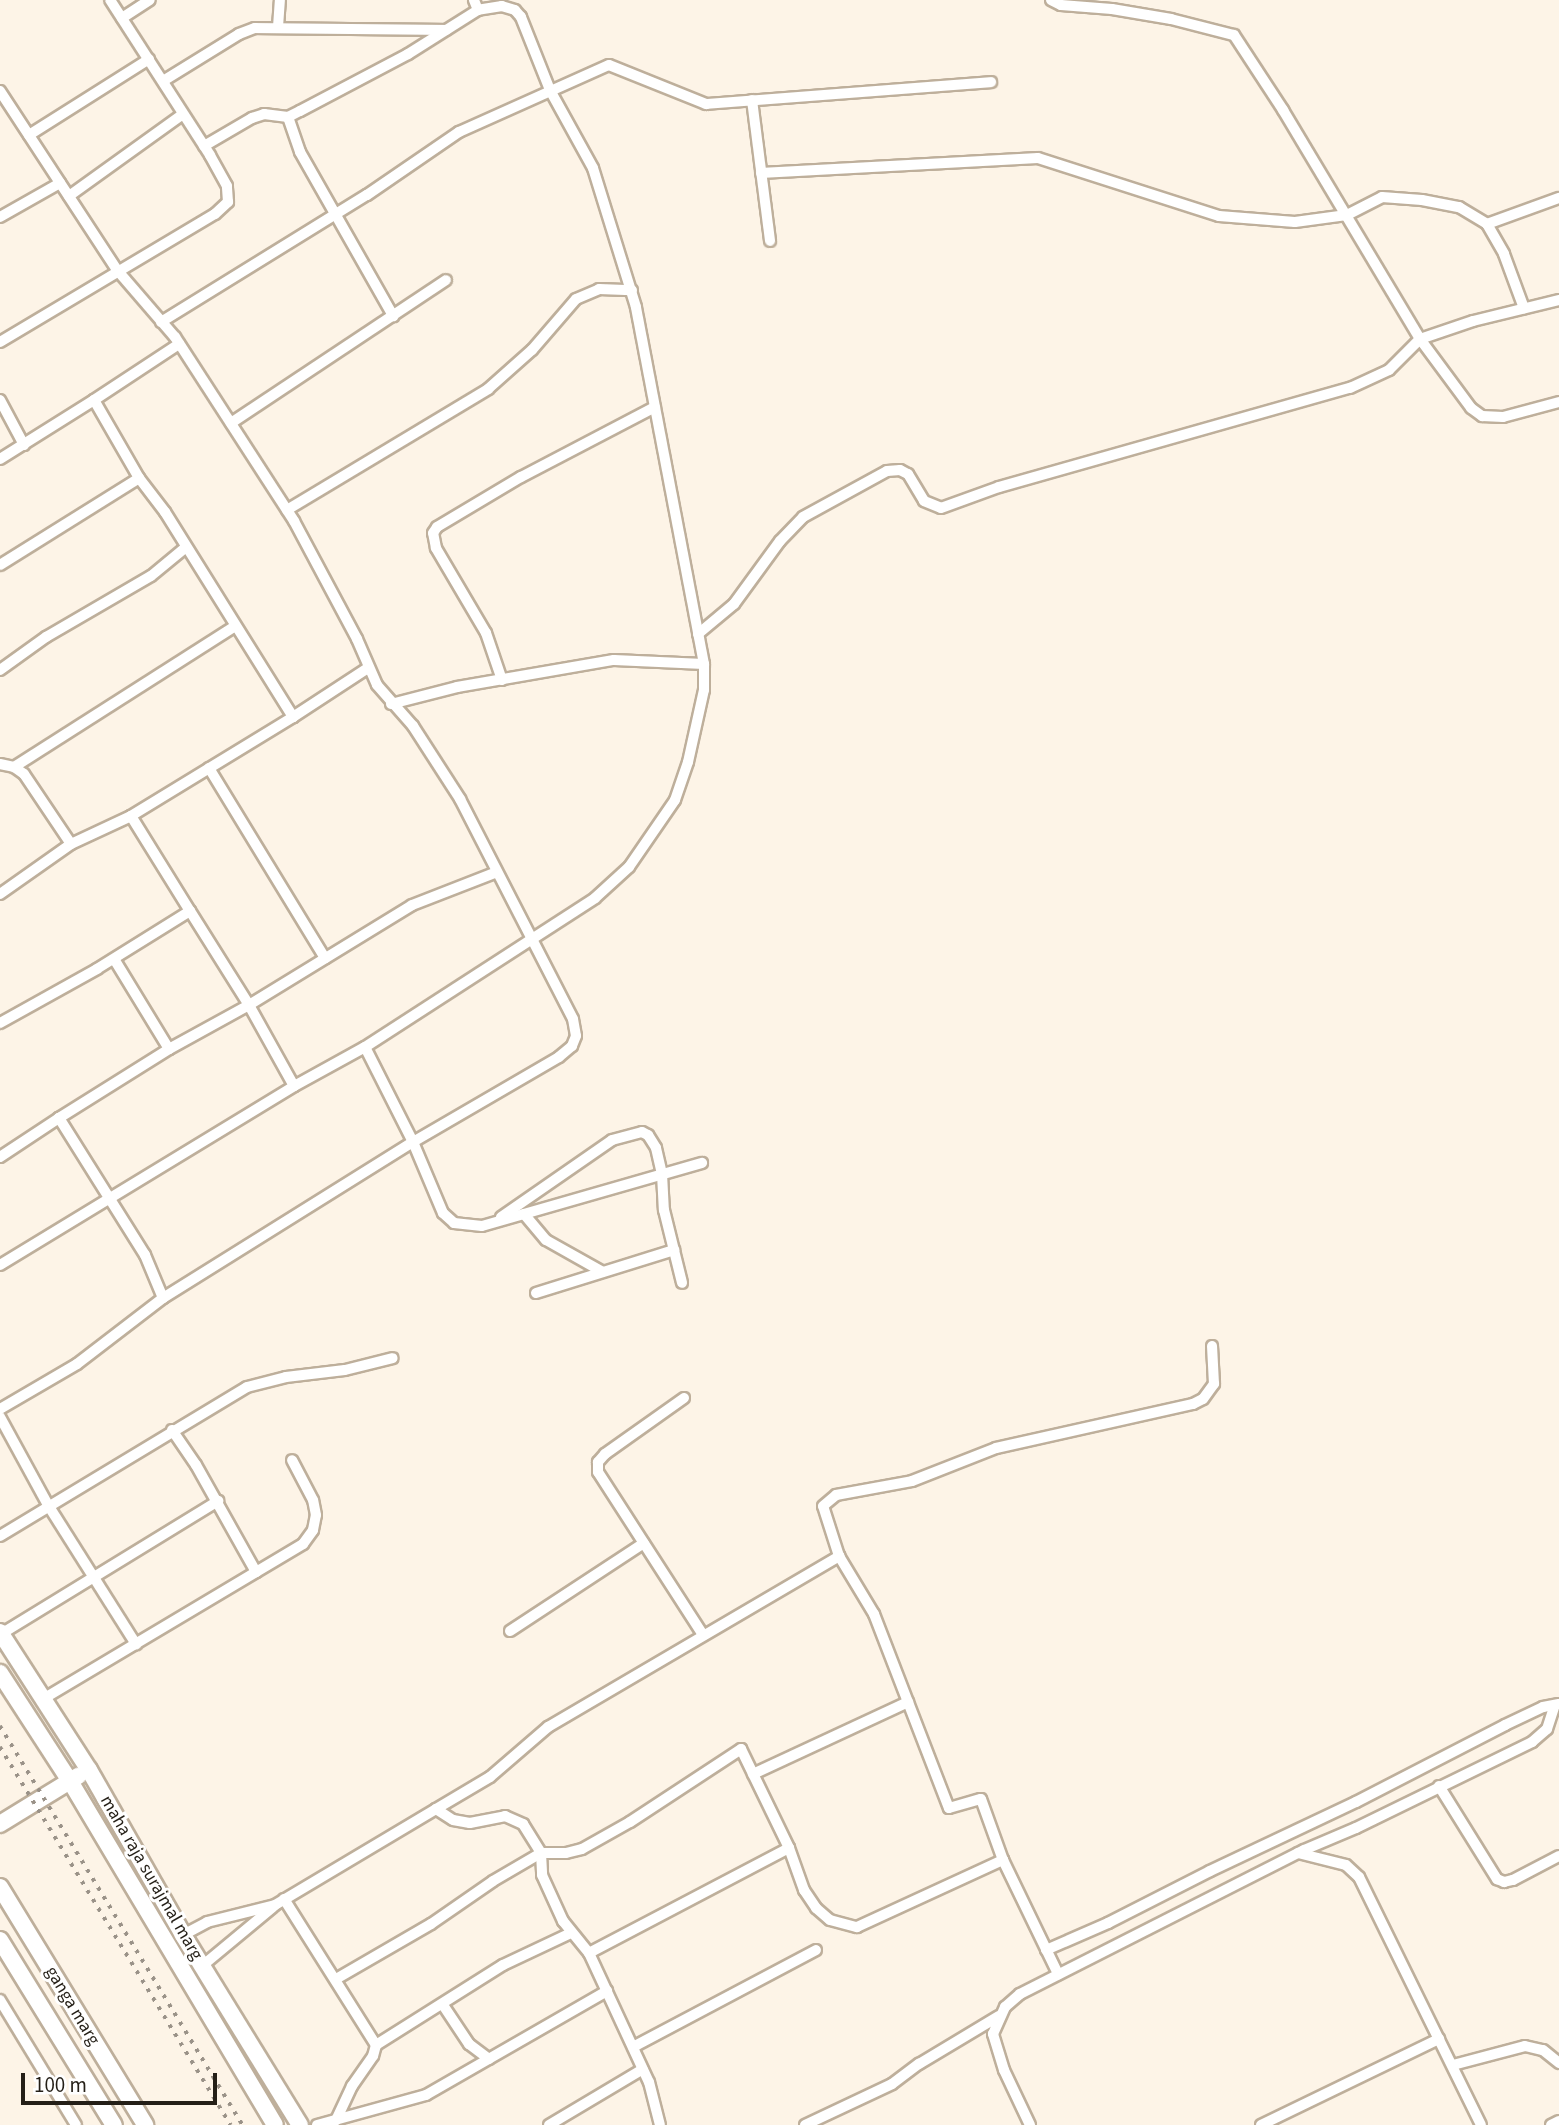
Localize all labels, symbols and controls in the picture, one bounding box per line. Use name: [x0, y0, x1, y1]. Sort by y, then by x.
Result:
street label: maha raja surajmal marg: [95, 1792, 207, 1964]
street label: ganga marg: [40, 1963, 104, 2049]
scale bar: [24, 2058, 220, 2102]
text: 100 m: [34, 2070, 87, 2100]

